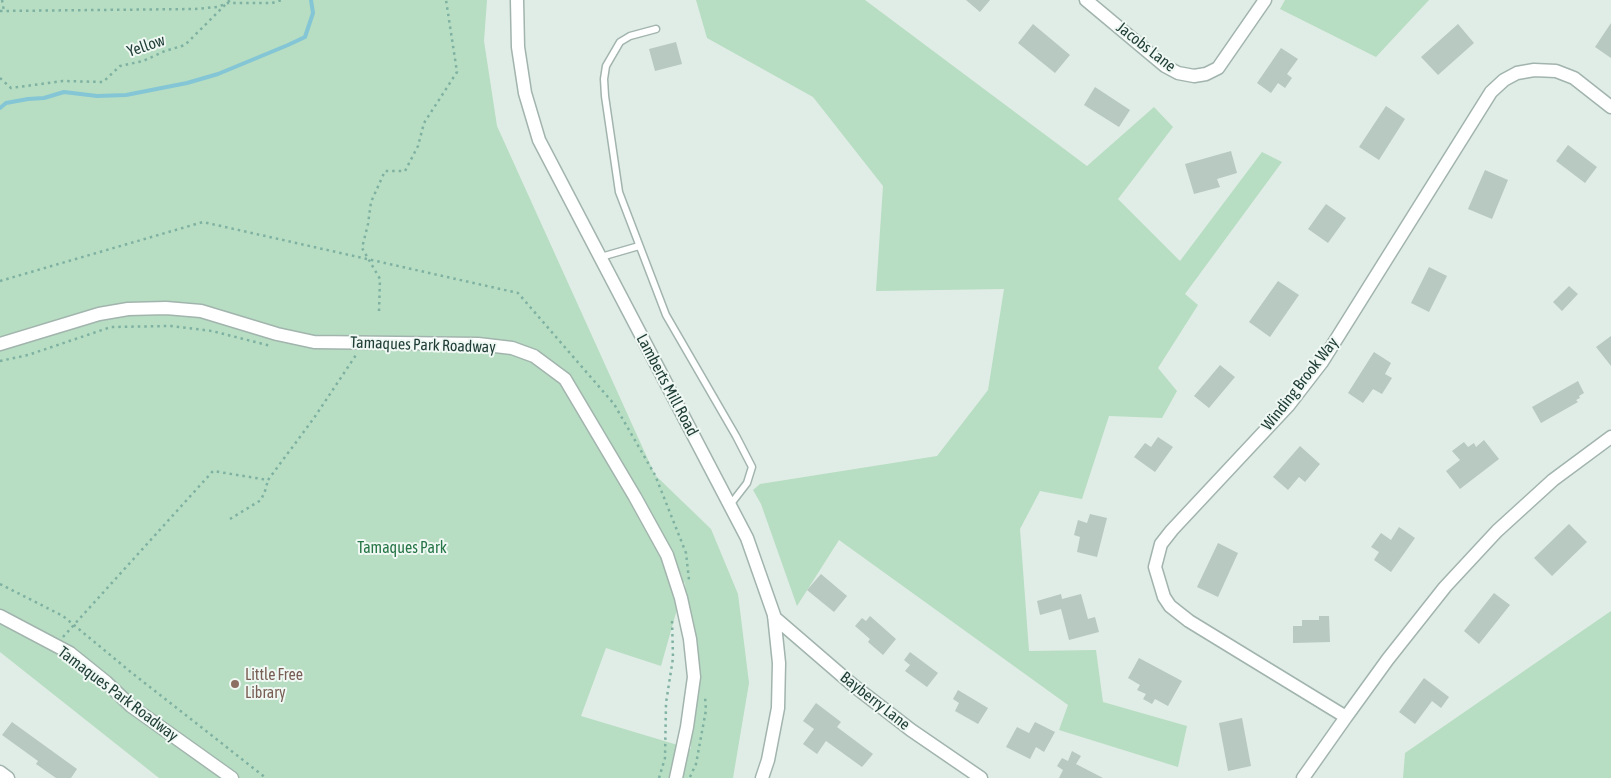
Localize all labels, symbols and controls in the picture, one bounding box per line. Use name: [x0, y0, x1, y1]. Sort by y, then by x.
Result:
street label: Jacobs Lane: [1112, 18, 1180, 76]
street label: Yellow: [125, 31, 167, 61]
street label: Lamberts Mill Road: [632, 331, 702, 439]
street label: Tamaques Park Roadway: [350, 333, 496, 357]
street label: Winding Brook Way: [1258, 334, 1342, 434]
park label: Tamaques Park: [357, 538, 447, 558]
street label: Tamaques Park Roadway: [54, 643, 182, 745]
place label: Little Free Library: [245, 665, 303, 703]
street label: Bayberry Lane: [836, 668, 914, 734]
marker: Little Free Library: [229, 678, 241, 690]

